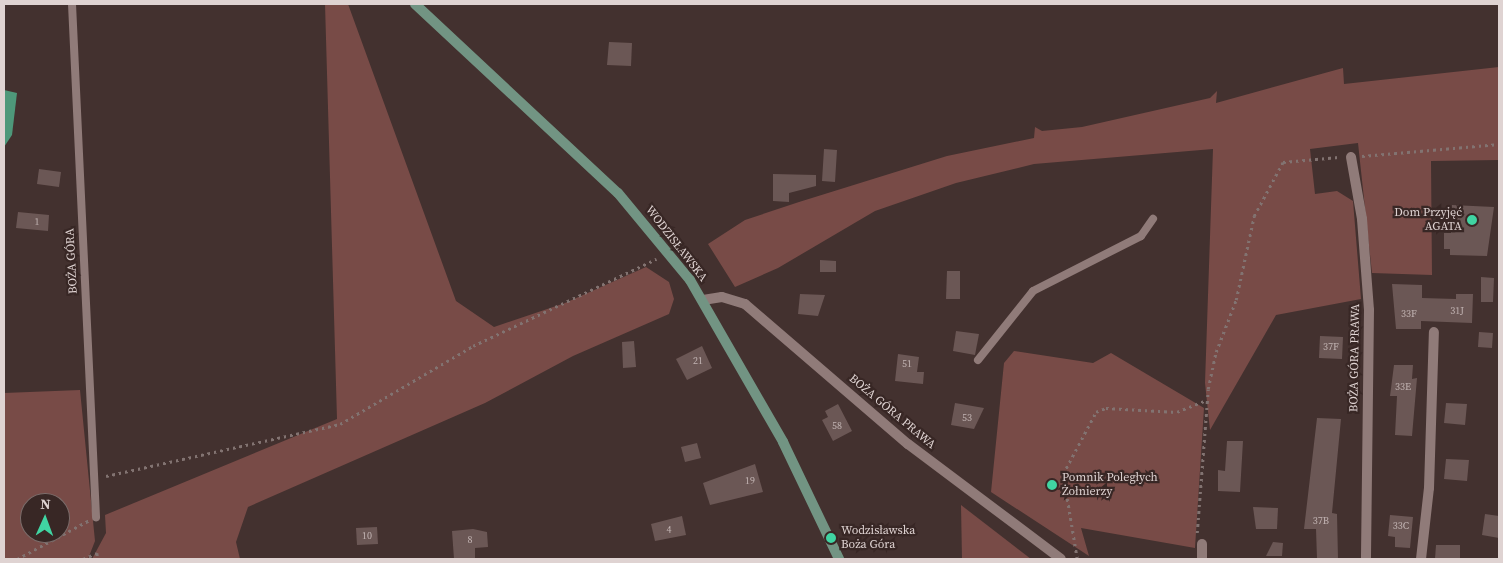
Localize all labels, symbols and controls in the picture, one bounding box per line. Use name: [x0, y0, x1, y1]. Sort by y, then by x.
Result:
street label: WODZISŁAWSKA: [642, 203, 710, 285]
place label: Dom Przyjęć AGATA: [1394, 206, 1462, 234]
marker: Dom Przyjęć AGATA: [1466, 214, 1478, 226]
house number: 1: [35, 216, 39, 228]
street label: BOŻA GÓRA: [63, 228, 81, 294]
street label: BOŻA GÓRA PRAWA: [1347, 304, 1363, 412]
house number: 31J: [1450, 305, 1464, 317]
house number: 33F: [1401, 308, 1417, 320]
house number: 37F: [1323, 341, 1339, 353]
house number: 21: [693, 355, 703, 367]
house number: 51: [902, 358, 912, 370]
street label: BOŻA GÓRA PRAWA: [846, 372, 938, 452]
house number: 33E: [1395, 381, 1411, 393]
house number: 53: [962, 412, 972, 424]
house number: 58: [832, 420, 842, 432]
place label: Pomnik Poległych Żołnierzy: [1062, 471, 1158, 499]
house number: 19: [745, 475, 755, 487]
marker: Pomnik Poległych Żołnierzy: [1046, 479, 1058, 491]
north arrow: [20, 493, 70, 543]
text: N: [40, 494, 51, 514]
house number: 37B: [1313, 515, 1329, 527]
house number: 33C: [1393, 520, 1409, 532]
house number: 4: [667, 524, 671, 536]
place label: Wodzisławska Boża Góra: [841, 524, 915, 552]
house number: 10: [362, 530, 372, 542]
marker: Wodzisławska Boża Góra: [825, 532, 837, 544]
house number: 8: [468, 534, 472, 546]

